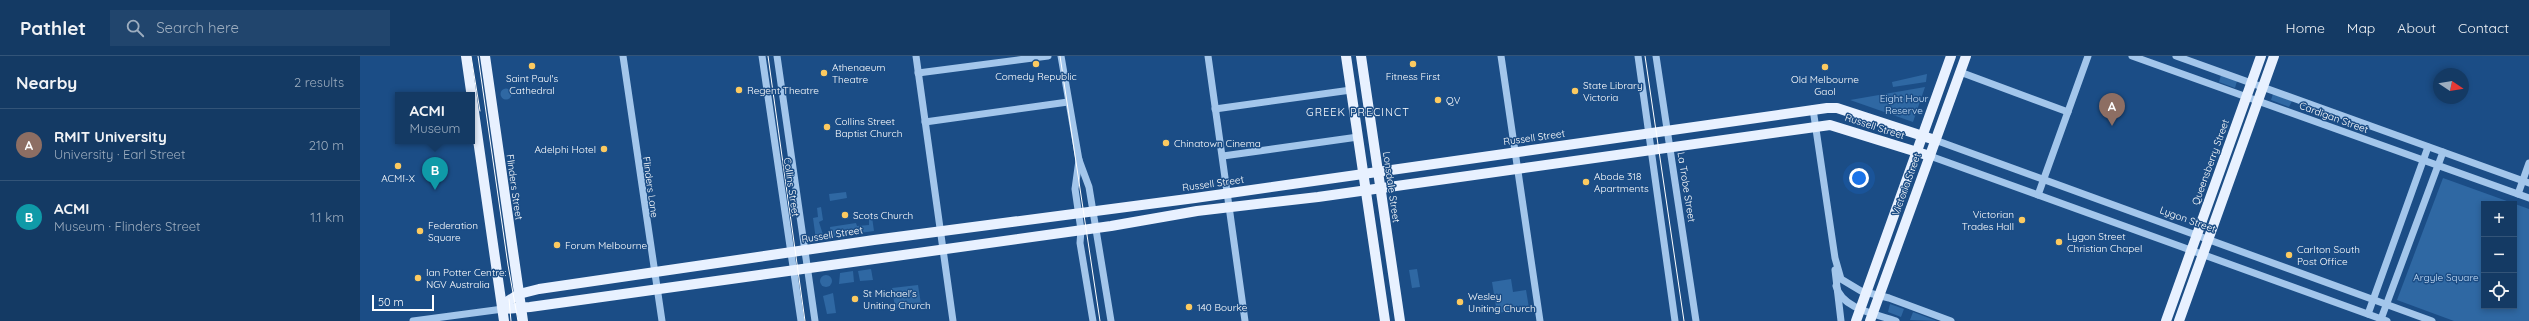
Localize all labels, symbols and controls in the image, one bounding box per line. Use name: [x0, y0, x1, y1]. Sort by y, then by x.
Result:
search box: [110, 10, 390, 46]
text: Pathlet: [20, 16, 86, 40]
icon: search: [124, 17, 146, 39]
text: Search here: [156, 18, 239, 37]
text: Home: [2286, 19, 2325, 37]
text: Map: [2347, 19, 2375, 37]
text: About: [2397, 19, 2436, 37]
text: Contact: [2458, 19, 2509, 37]
marker: Comedy Republic: [1031, 59, 1041, 69]
marker: Fitness First: [1408, 59, 1418, 69]
marker: Saint Paul's Cathedral: [527, 61, 537, 71]
place label: Athenaeum Theatre: [832, 61, 885, 86]
marker: Old Melbourne Gaol: [1820, 62, 1830, 72]
marker: Athenaeum Theatre: [819, 68, 829, 78]
north arrow: [2433, 68, 2469, 104]
place label: Comedy Republic: [995, 70, 1077, 83]
place label: Fitness First: [1386, 70, 1441, 83]
text: Nearby: [16, 72, 77, 93]
place label: Saint Paul's Cathedral: [506, 72, 558, 97]
place label: Old Melbourne Gaol: [1791, 73, 1859, 98]
text: 2 results: [294, 74, 344, 90]
place label: State Library Victoria: [1583, 79, 1643, 104]
place label: Regent Theatre: [747, 84, 819, 97]
marker: Regent Theatre: [734, 85, 744, 95]
marker: State Library Victoria: [1570, 86, 1580, 96]
popup: [395, 92, 475, 144]
park label: Eight Hour Reserve: [1880, 92, 1928, 117]
pin: A: [2099, 93, 2125, 126]
place label: QV: [1446, 94, 1461, 107]
marker: QV: [1433, 95, 1443, 105]
street label: Cardigan Street: [2298, 99, 2371, 136]
text: ACMI: [410, 101, 445, 120]
district label: GREEK PRECINCT: [1306, 105, 1410, 119]
street label: Russell Street: [1843, 111, 1907, 142]
place label: Collins Street Baptist Church: [835, 115, 902, 140]
street label: Queensberry Street: [2189, 117, 2232, 207]
text: Museum: [410, 120, 460, 136]
marker: Collins Street Baptist Church: [822, 122, 832, 132]
text: RMIT University: [54, 127, 167, 146]
street label: Russell Street: [1502, 127, 1566, 148]
text: A: [25, 137, 33, 153]
text: 210 m: [309, 137, 344, 153]
place label: Chinatown Cinema: [1174, 137, 1261, 150]
marker: Chinatown Cinema: [1161, 138, 1171, 148]
place label: Adelphi Hotel: [534, 143, 596, 156]
marker: Adelphi Hotel: [599, 144, 609, 154]
text: University · Earl Street: [54, 146, 185, 162]
street label: Lonsdale Street: [1380, 151, 1403, 224]
street label: La Trobe Street: [1675, 151, 1699, 224]
street label: Victoria Street: [1889, 151, 1924, 217]
street label: Flinders Street: [503, 153, 526, 221]
street label: Flinders Lane: [640, 156, 661, 219]
pin: B: [422, 157, 448, 190]
street label: Collins Street: [781, 157, 802, 218]
marker: ACMI-X: [393, 161, 403, 171]
your location: [1849, 168, 1869, 188]
place label: Abode 318 Apartments: [1594, 170, 1649, 195]
place label: ACMI-X: [381, 172, 415, 185]
street label: Russell Street: [1181, 173, 1245, 194]
marker: Abode 318 Apartments: [1581, 177, 1591, 187]
text: ACMI: [54, 199, 89, 218]
map controls: [2481, 201, 2517, 309]
button: +: [2481, 201, 2517, 237]
street label: Lygon Street: [2158, 203, 2218, 236]
place label: Victorian Trades Hall: [1962, 208, 2014, 233]
text: B: [25, 209, 33, 225]
text: 1.1 km: [310, 209, 344, 225]
place label: Scots Church: [853, 209, 913, 222]
marker: Scots Church: [840, 210, 850, 220]
marker: Victorian Trades Hall: [2017, 215, 2027, 225]
text: Museum · Flinders Street: [54, 218, 201, 234]
place label: Federation Square: [428, 219, 478, 244]
street label: Russell Street: [800, 223, 864, 246]
marker: Federation Square: [415, 226, 425, 236]
place label: Lygon Street Christian Chapel: [2067, 230, 2142, 255]
marker: Lygon Street Christian Chapel: [2054, 237, 2064, 247]
button: −: [2481, 237, 2517, 273]
place label: Forum Melbourne: [565, 239, 648, 252]
marker: Forum Melbourne: [552, 240, 562, 250]
place label: Carlton South Post Office: [2297, 243, 2360, 268]
marker: Carlton South Post Office: [2284, 250, 2294, 260]
place label: Ian Potter Centre: NGV Australia: [426, 266, 507, 291]
park label: Argyle Square: [2413, 271, 2479, 284]
marker: Ian Potter Centre: NGV Australia: [413, 273, 423, 283]
button: locate: [2481, 273, 2517, 309]
place label: St Michael's Uniting Church: [863, 287, 931, 312]
place label: Wesley Uniting Church: [1468, 290, 1536, 315]
scale bar: [372, 293, 434, 312]
marker: St Michael's Uniting Church: [850, 294, 860, 304]
text: 50 m: [378, 295, 404, 309]
marker: Wesley Uniting Church: [1455, 297, 1465, 307]
place label: 140 Bourke: [1197, 301, 1248, 314]
marker: 140 Bourke: [1184, 302, 1194, 312]

